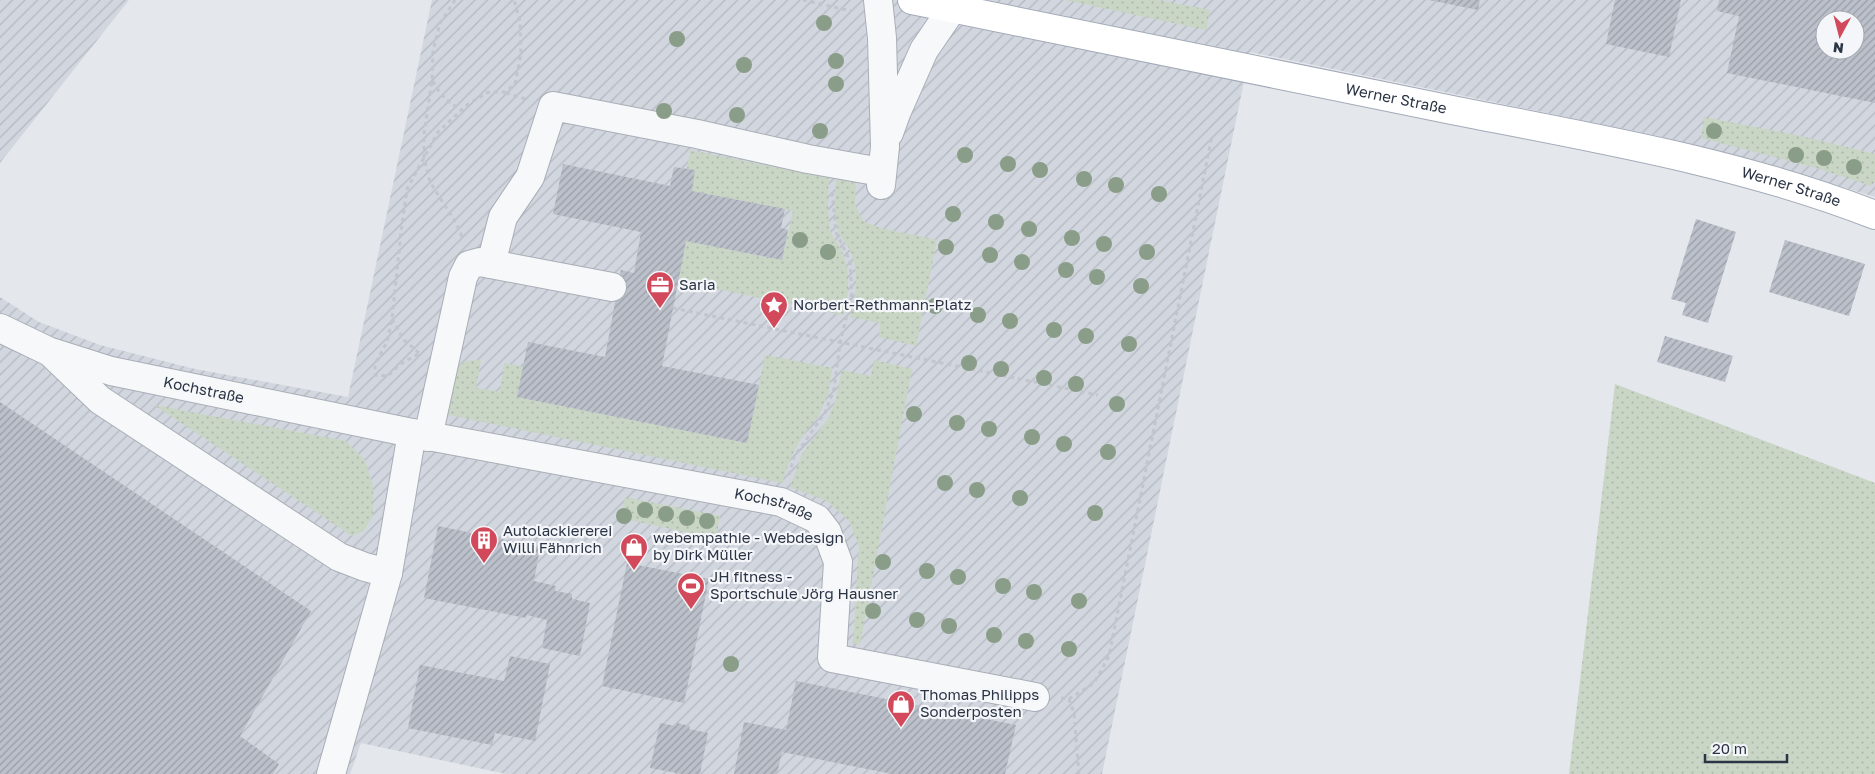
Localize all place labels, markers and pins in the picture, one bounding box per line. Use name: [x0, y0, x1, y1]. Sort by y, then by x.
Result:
office icon: Saria: [645, 270, 675, 309]
place label: Saria: [679, 275, 715, 293]
place icon: Norbert-Rethmann-Platz: [759, 290, 789, 329]
place label: Norbert-Rethmann-Platz: [793, 295, 972, 313]
place label: Autolackiererei Willi Fähnrich: [503, 521, 612, 556]
building icon: Autolackiererei Willi Fähnrich: [469, 525, 499, 564]
place label: webempathie - Webdesign by Dirk Müller: [653, 528, 844, 563]
shop icon: webempathie - Webdesign by Dirk Müller: [619, 532, 649, 571]
place label: JH fitness - Sportschule Jörg Hausner: [710, 567, 898, 602]
sports icon: JH fitness - Sportschule Jörg Hausner: [676, 571, 706, 610]
place label: Thomas Philipps Sonderposten: [920, 685, 1039, 720]
shop icon: Thomas Philipps Sonderposten: [886, 689, 916, 728]

